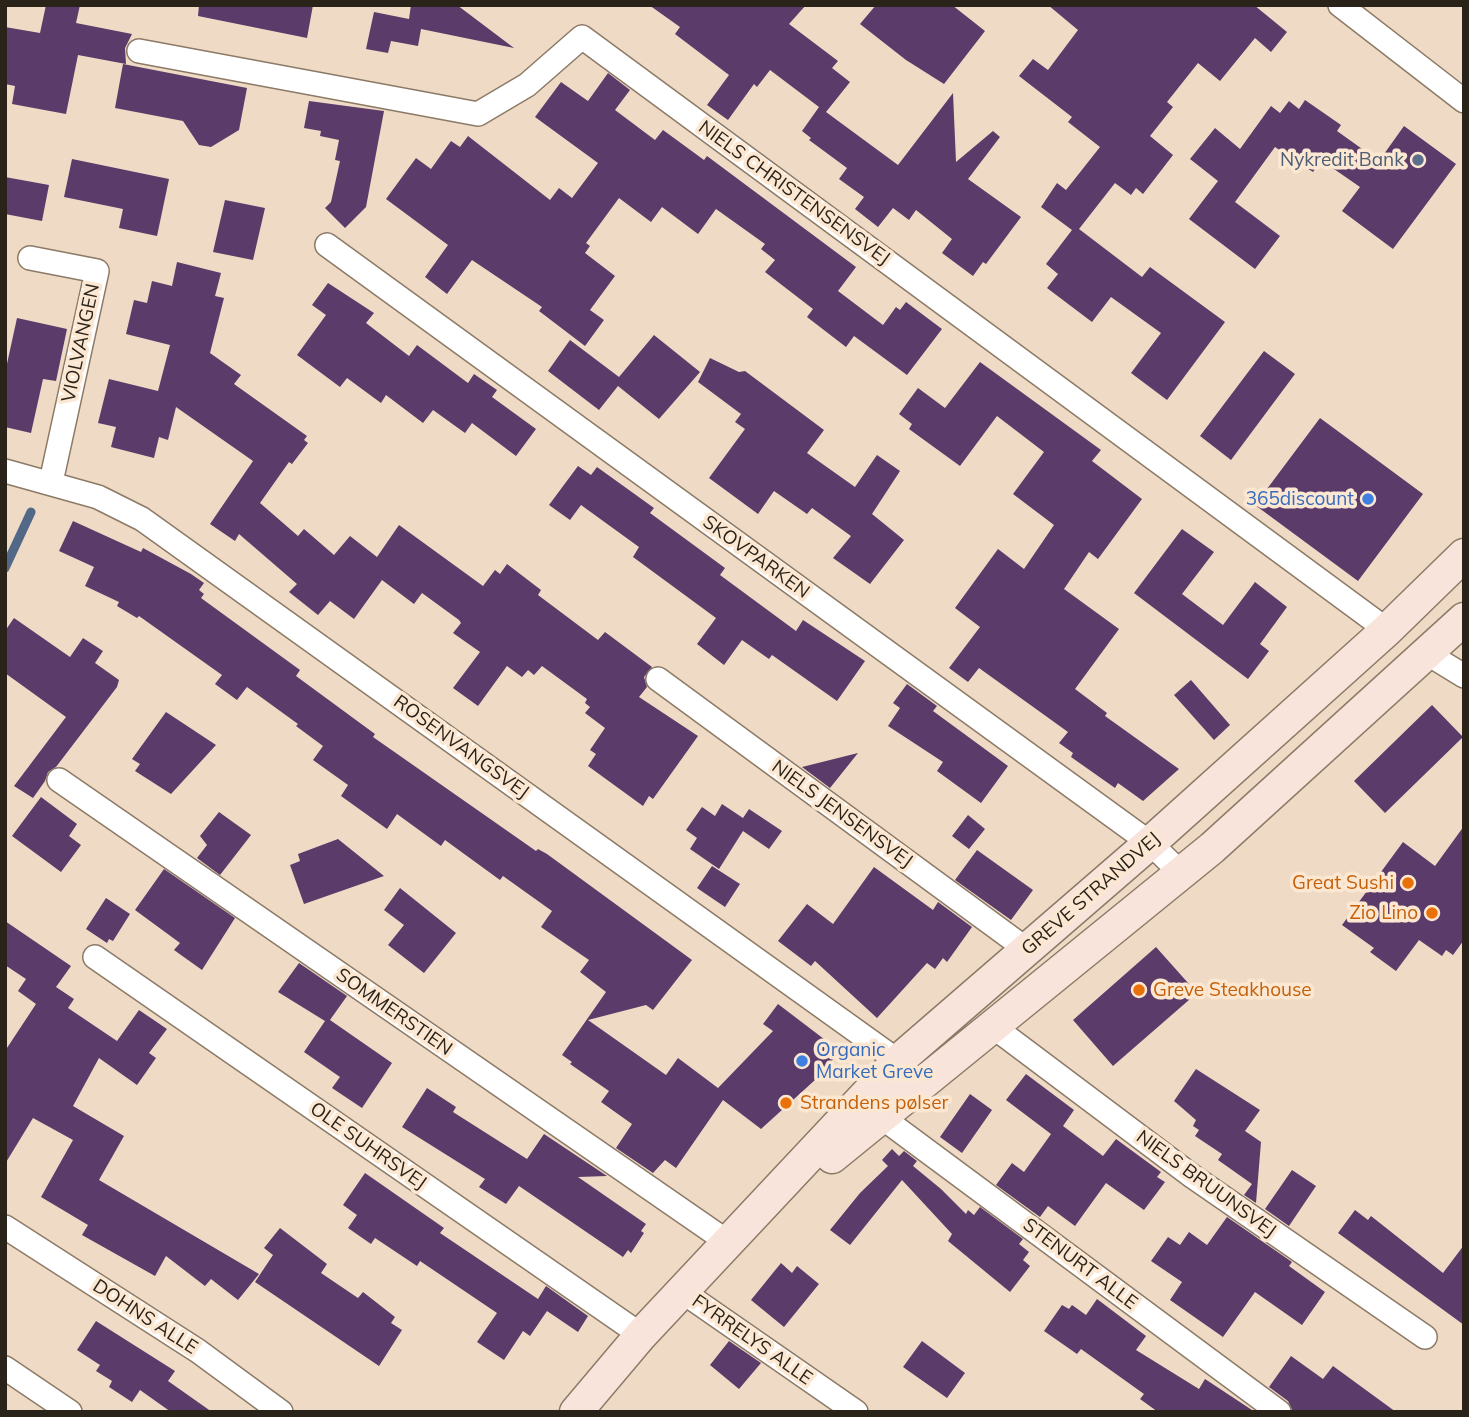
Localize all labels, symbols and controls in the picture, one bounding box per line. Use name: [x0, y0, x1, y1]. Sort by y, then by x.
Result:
street label: NIELS CHRISTENSENSVEJ: [694, 116, 894, 270]
place label: Nykredit Bank: [1280, 149, 1404, 171]
marker: Nykredit Bank: [1410, 152, 1426, 168]
street label: VIOLVANGEN: [57, 281, 105, 405]
place label: 365discount: [1246, 488, 1354, 510]
marker: 365discount: [1360, 491, 1376, 507]
street label: SKOVPARKEN: [698, 511, 814, 603]
street label: ROSENVANGSVEJ: [389, 690, 533, 804]
street label: NIELS JENSENSVEJ: [767, 755, 917, 873]
street label: GREVE STRANDVEJ: [1017, 828, 1165, 960]
place label: Great Sushi: [1292, 872, 1394, 894]
marker: Great Sushi: [1400, 875, 1416, 891]
place label: Zio Lino: [1349, 902, 1418, 924]
marker: Zio Lino: [1424, 905, 1440, 921]
street label: SOMMERSTIEN: [331, 963, 457, 1061]
place label: Greve Steakhouse: [1153, 979, 1312, 1001]
marker: Greve Steakhouse: [1131, 982, 1147, 998]
place label: Organic Market Greve: [816, 1039, 933, 1083]
marker: Organic Market Greve: [794, 1053, 810, 1069]
place label: Strandens pølser: [800, 1092, 948, 1114]
marker: Strandens pølser: [778, 1095, 794, 1111]
street label: OLE SUHRSVEJ: [305, 1097, 431, 1195]
street label: NIELS BRUUNSVEJ: [1132, 1126, 1280, 1242]
street label: STENURT ALLE: [1018, 1214, 1142, 1314]
street label: DOHNS ALLE: [88, 1275, 202, 1359]
street label: FYRRELYS ALLE: [687, 1290, 817, 1390]

